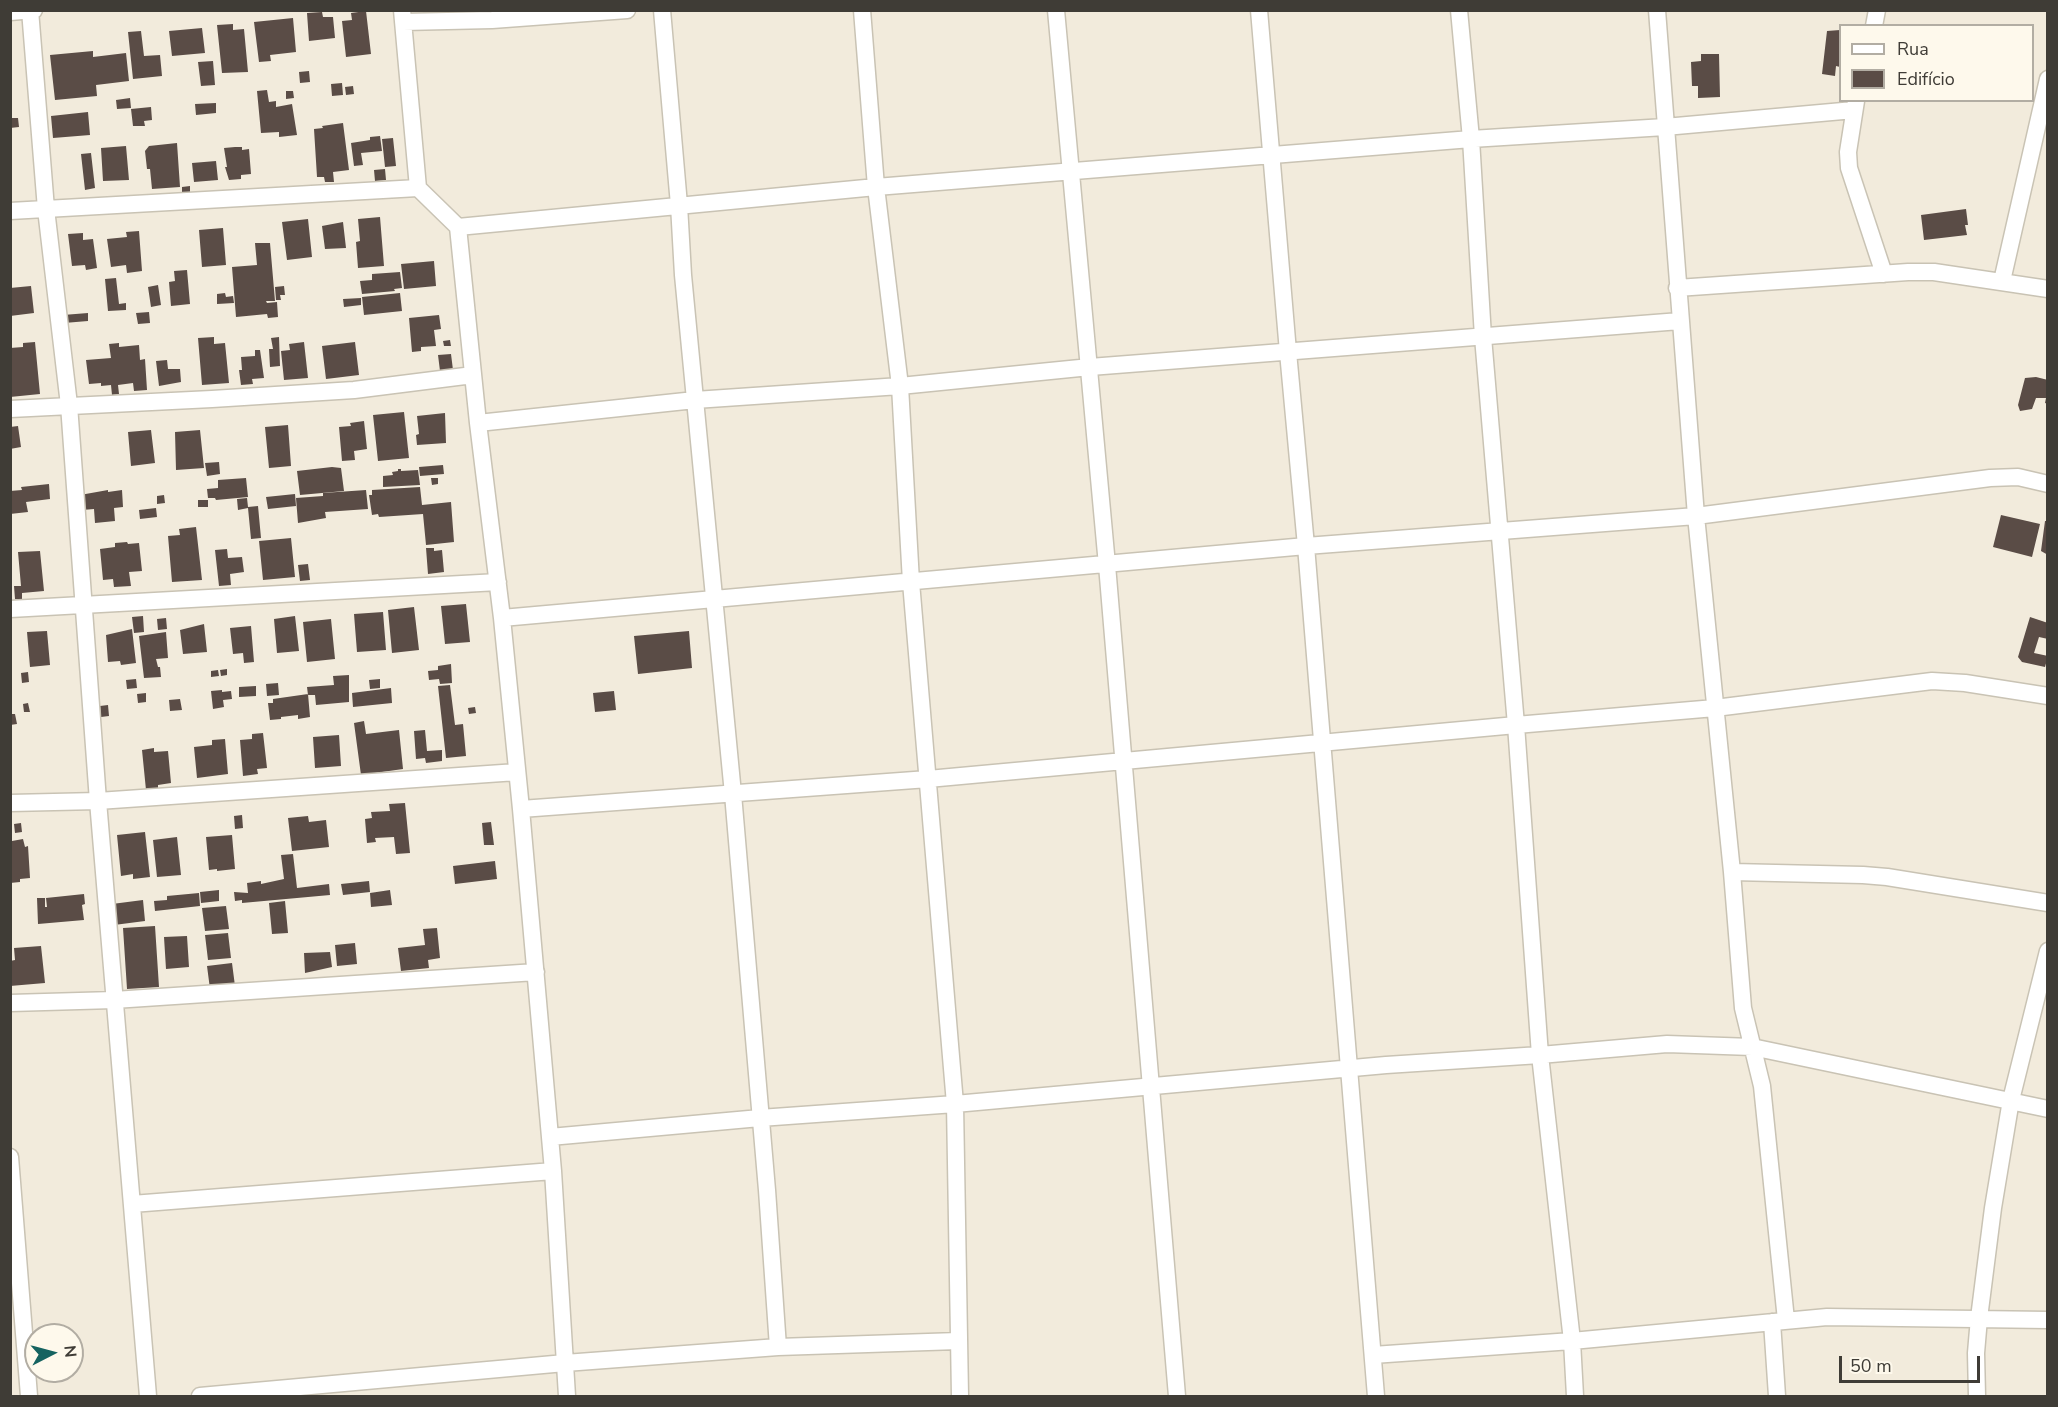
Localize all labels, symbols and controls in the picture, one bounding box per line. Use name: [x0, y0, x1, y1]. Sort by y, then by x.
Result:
legend: [1839, 24, 2034, 102]
text: Rua: [1897, 37, 1929, 61]
text: Edifício: [1897, 67, 1955, 91]
north arrow: [24, 1323, 84, 1383]
text: N: [58, 1344, 81, 1358]
scale bar: [1842, 1344, 1983, 1382]
text: 50 m: [1850, 1354, 1892, 1378]

